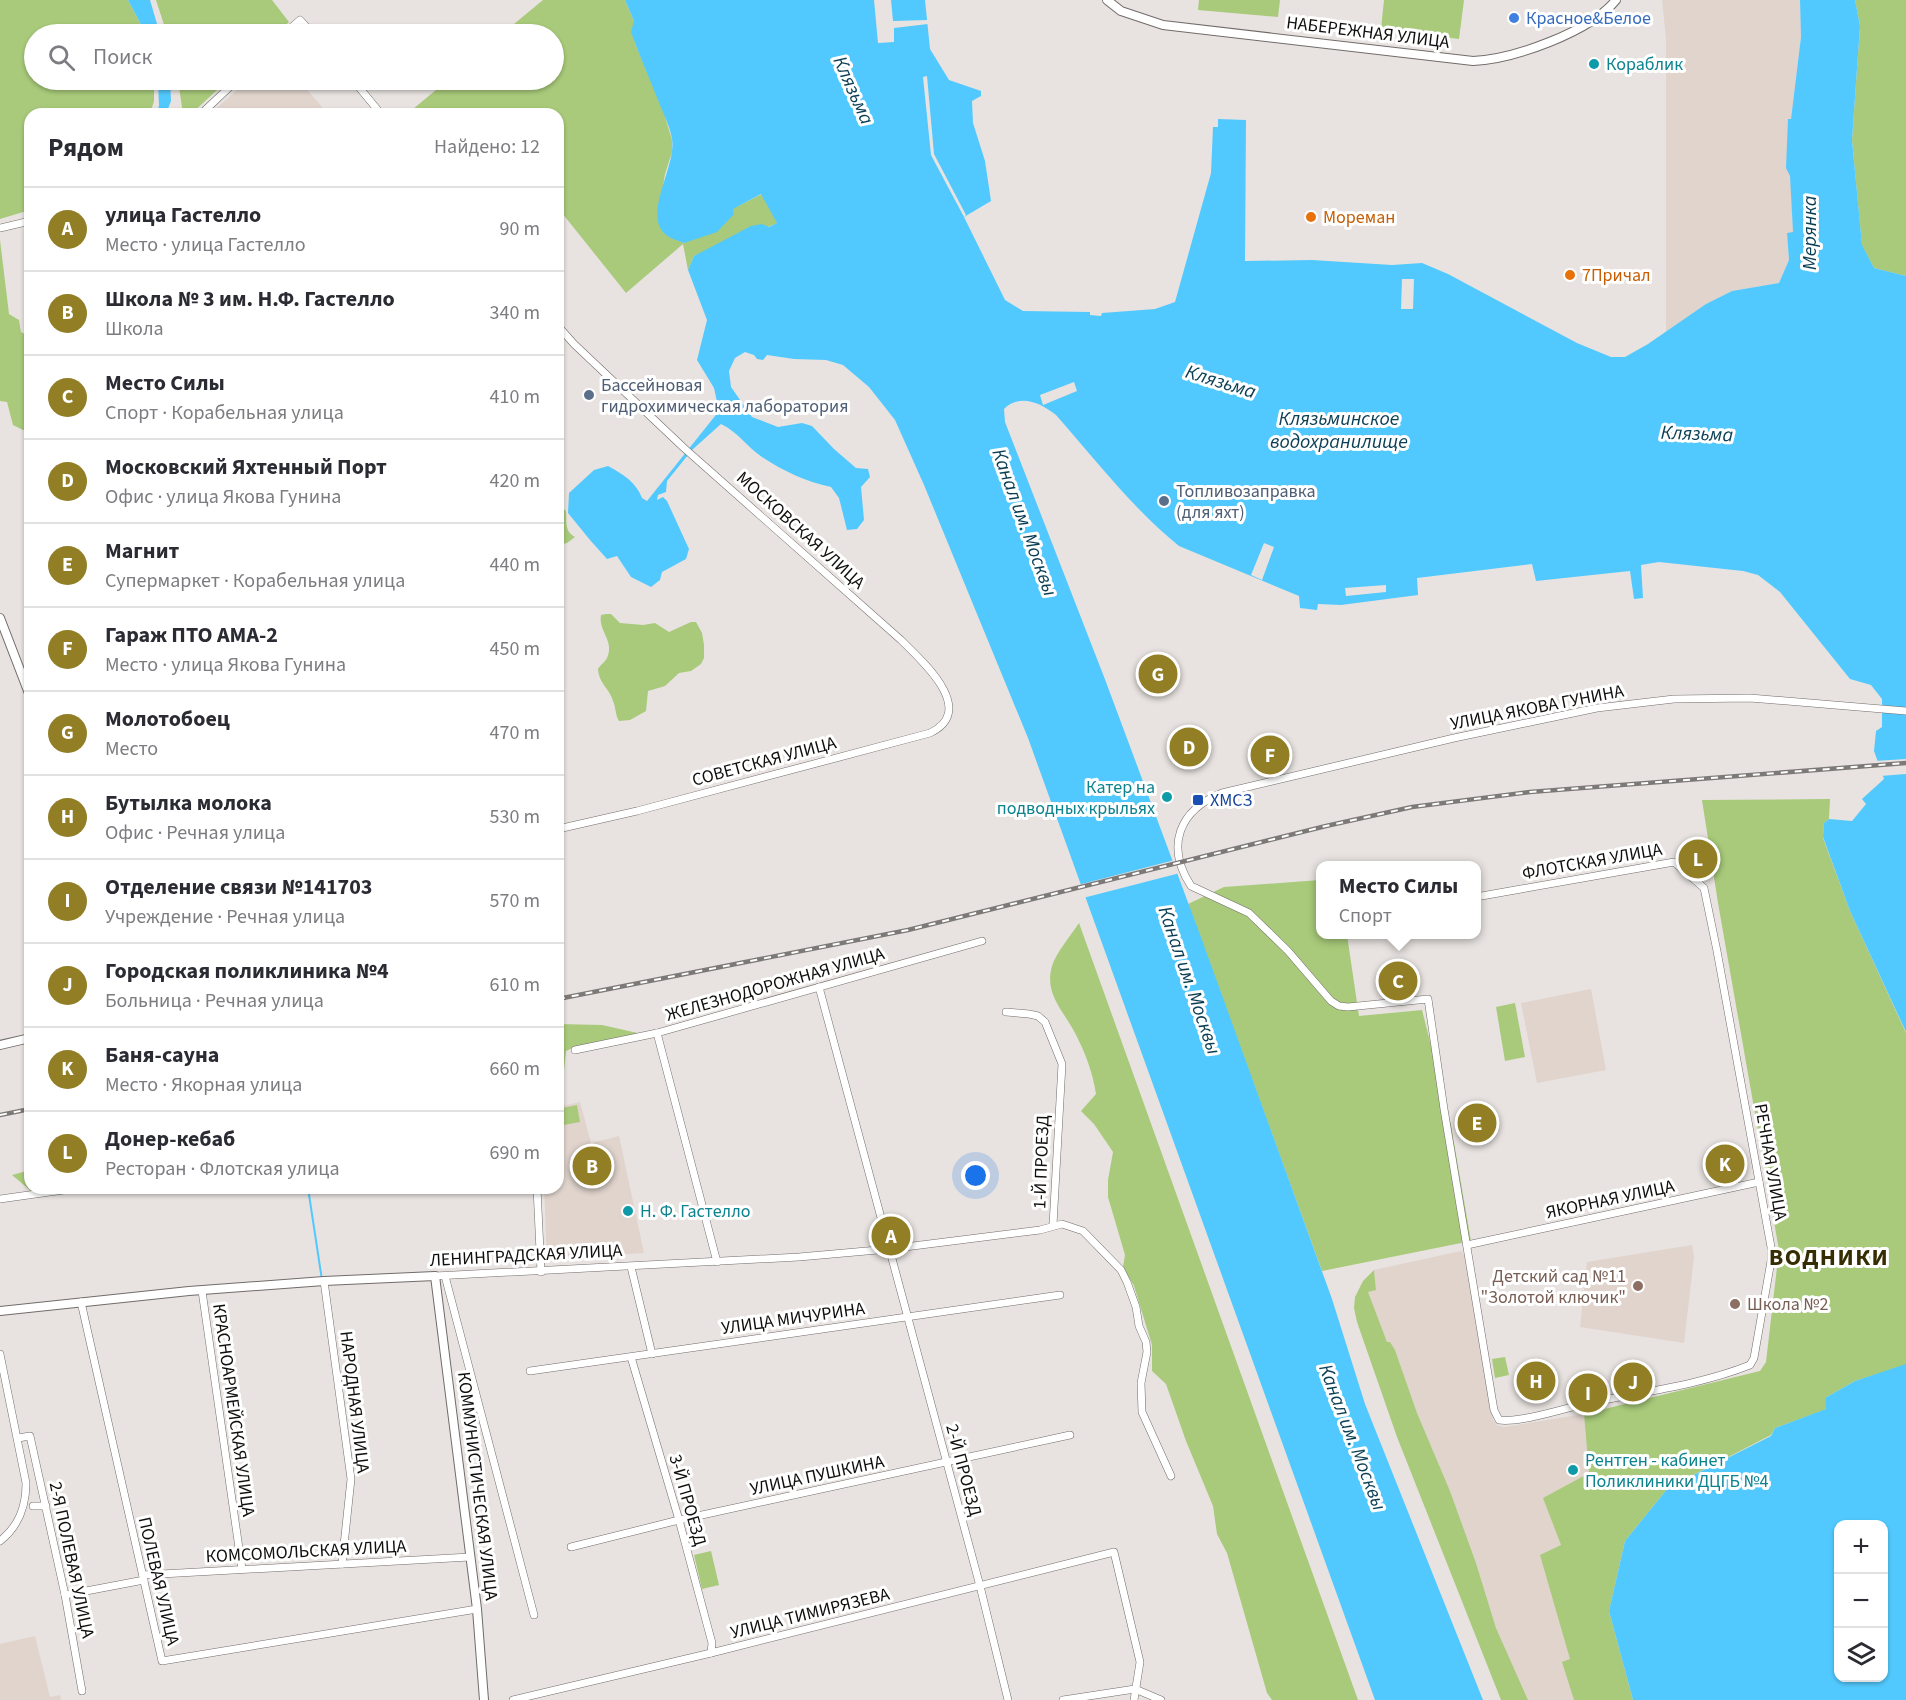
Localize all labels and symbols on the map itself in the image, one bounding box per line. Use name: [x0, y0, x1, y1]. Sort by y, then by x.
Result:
place label: Красное&Белое: [1526, 6, 1651, 31]
street label: НАБЕРЕЖНАЯ УЛИЦА: [1285, 10, 1451, 55]
marker: Красное&Белое: [1507, 11, 1521, 25]
water label: Клязьма: [826, 52, 881, 129]
place label: Кораблик: [1606, 52, 1683, 77]
marker: Кораблик: [1587, 57, 1601, 71]
water label: Мерянка: [1796, 195, 1824, 270]
place label: Мореман: [1323, 205, 1395, 230]
marker: Мореман: [1304, 210, 1318, 224]
place label: 7Причал: [1582, 263, 1651, 288]
marker: 7Причал: [1563, 268, 1577, 282]
water label: Клязьма: [1182, 358, 1260, 406]
place label: Бассейновая гидрохимическая лаборатория: [601, 373, 849, 419]
marker: Бассейновая гидрохимическая лаборатория: [582, 388, 596, 402]
water label: Клязьминское водохранилище: [1270, 405, 1408, 456]
water label: Клязьма: [1660, 419, 1734, 449]
water label: Канал им. Москвы: [984, 445, 1064, 600]
street label: МОСКОВСКАЯ УЛИЦА: [731, 466, 871, 595]
place label: Топливозаправка (для яхт): [1176, 479, 1315, 525]
marker: Топливозаправка (для яхт): [1157, 494, 1171, 508]
pin: G: [1138, 652, 1178, 696]
street label: УЛИЦА ЯКОВА ГУНИНА: [1448, 678, 1626, 737]
pin: D: [1170, 724, 1208, 770]
street label: СОВЕТСКАЯ УЛИЦА: [689, 730, 839, 793]
pin: F: [1250, 732, 1290, 777]
place label: Катер на подводных крыльях: [997, 775, 1155, 821]
place label: ХМСЗ: [1210, 788, 1252, 813]
marker: Катер на подводных крыльях: [1160, 790, 1174, 804]
marker: ХМСЗ: [1191, 793, 1205, 807]
pin: L: [1678, 836, 1718, 882]
street label: ФЛОТСКАЯ УЛИЦА: [1520, 837, 1664, 886]
water label: Канал им. Москвы: [1151, 902, 1228, 1058]
street label: ЖЕЛЕЗНОДОРОЖНАЯ УЛИЦА: [663, 941, 888, 1028]
pin: C: [1378, 958, 1418, 1004]
pin: E: [1458, 1100, 1496, 1146]
street label: РЕЧНАЯ УЛИЦА: [1748, 1102, 1793, 1223]
street label: 1-Й ПРОЕЗД: [1027, 1114, 1056, 1209]
pin: K: [1706, 1142, 1744, 1186]
pin: B: [572, 1144, 612, 1188]
your location: [961, 1161, 990, 1190]
street label: ЯКОРНАЯ УЛИЦА: [1543, 1174, 1677, 1225]
place label: Н. Ф. Гастелло: [640, 1199, 750, 1224]
marker: Н. Ф. Гастелло: [621, 1204, 635, 1218]
pin: A: [872, 1214, 910, 1258]
street label: ЛЕНИНГРАДСКАЯ УЛИЦА: [429, 1238, 623, 1273]
district label: ВОДНИКИ: [1769, 1240, 1889, 1275]
place label: Детский сад №11 "Золотой ключик": [1480, 1264, 1626, 1310]
marker: Детский сад №11 "Золотой ключик": [1631, 1279, 1645, 1293]
place label: Школа №2: [1747, 1292, 1828, 1317]
street label: УЛИЦА МИЧУРИНА: [720, 1296, 867, 1341]
marker: Школа №2: [1728, 1297, 1742, 1311]
street label: КРАСНОАРМЕЙСКАЯ УЛИЦА: [206, 1302, 261, 1518]
street label: НАРОДНАЯ УЛИЦА: [333, 1330, 376, 1475]
pin: H: [1516, 1358, 1556, 1404]
water label: Канал им. Москвы: [1311, 1360, 1393, 1515]
pin: J: [1614, 1360, 1652, 1404]
street label: КОММУНИСТИЧЕСКАЯ УЛИЦА: [451, 1370, 504, 1602]
pin: I: [1568, 1370, 1608, 1416]
street label: 2-Й ПРОЕЗД: [939, 1421, 988, 1519]
place label: Рентген - кабинет Поликлиники ДЦГБ №4: [1585, 1448, 1769, 1494]
street label: УЛИЦА ПУШКИНА: [748, 1449, 887, 1502]
street label: 3-Й ПРОЕЗД: [663, 1451, 713, 1549]
marker: Рентген - кабинет Поликлиники ДЦГБ №4: [1566, 1463, 1580, 1477]
street label: 2-Я ПОЛЕВАЯ УЛИЦА: [43, 1480, 100, 1641]
street label: ПОЛЕВАЯ УЛИЦА: [132, 1514, 185, 1648]
street label: КОМСОМОЛЬСКАЯ УЛИЦА: [205, 1534, 407, 1569]
street label: УЛИЦА ТИМИРЯЗЕВА: [728, 1582, 892, 1645]

